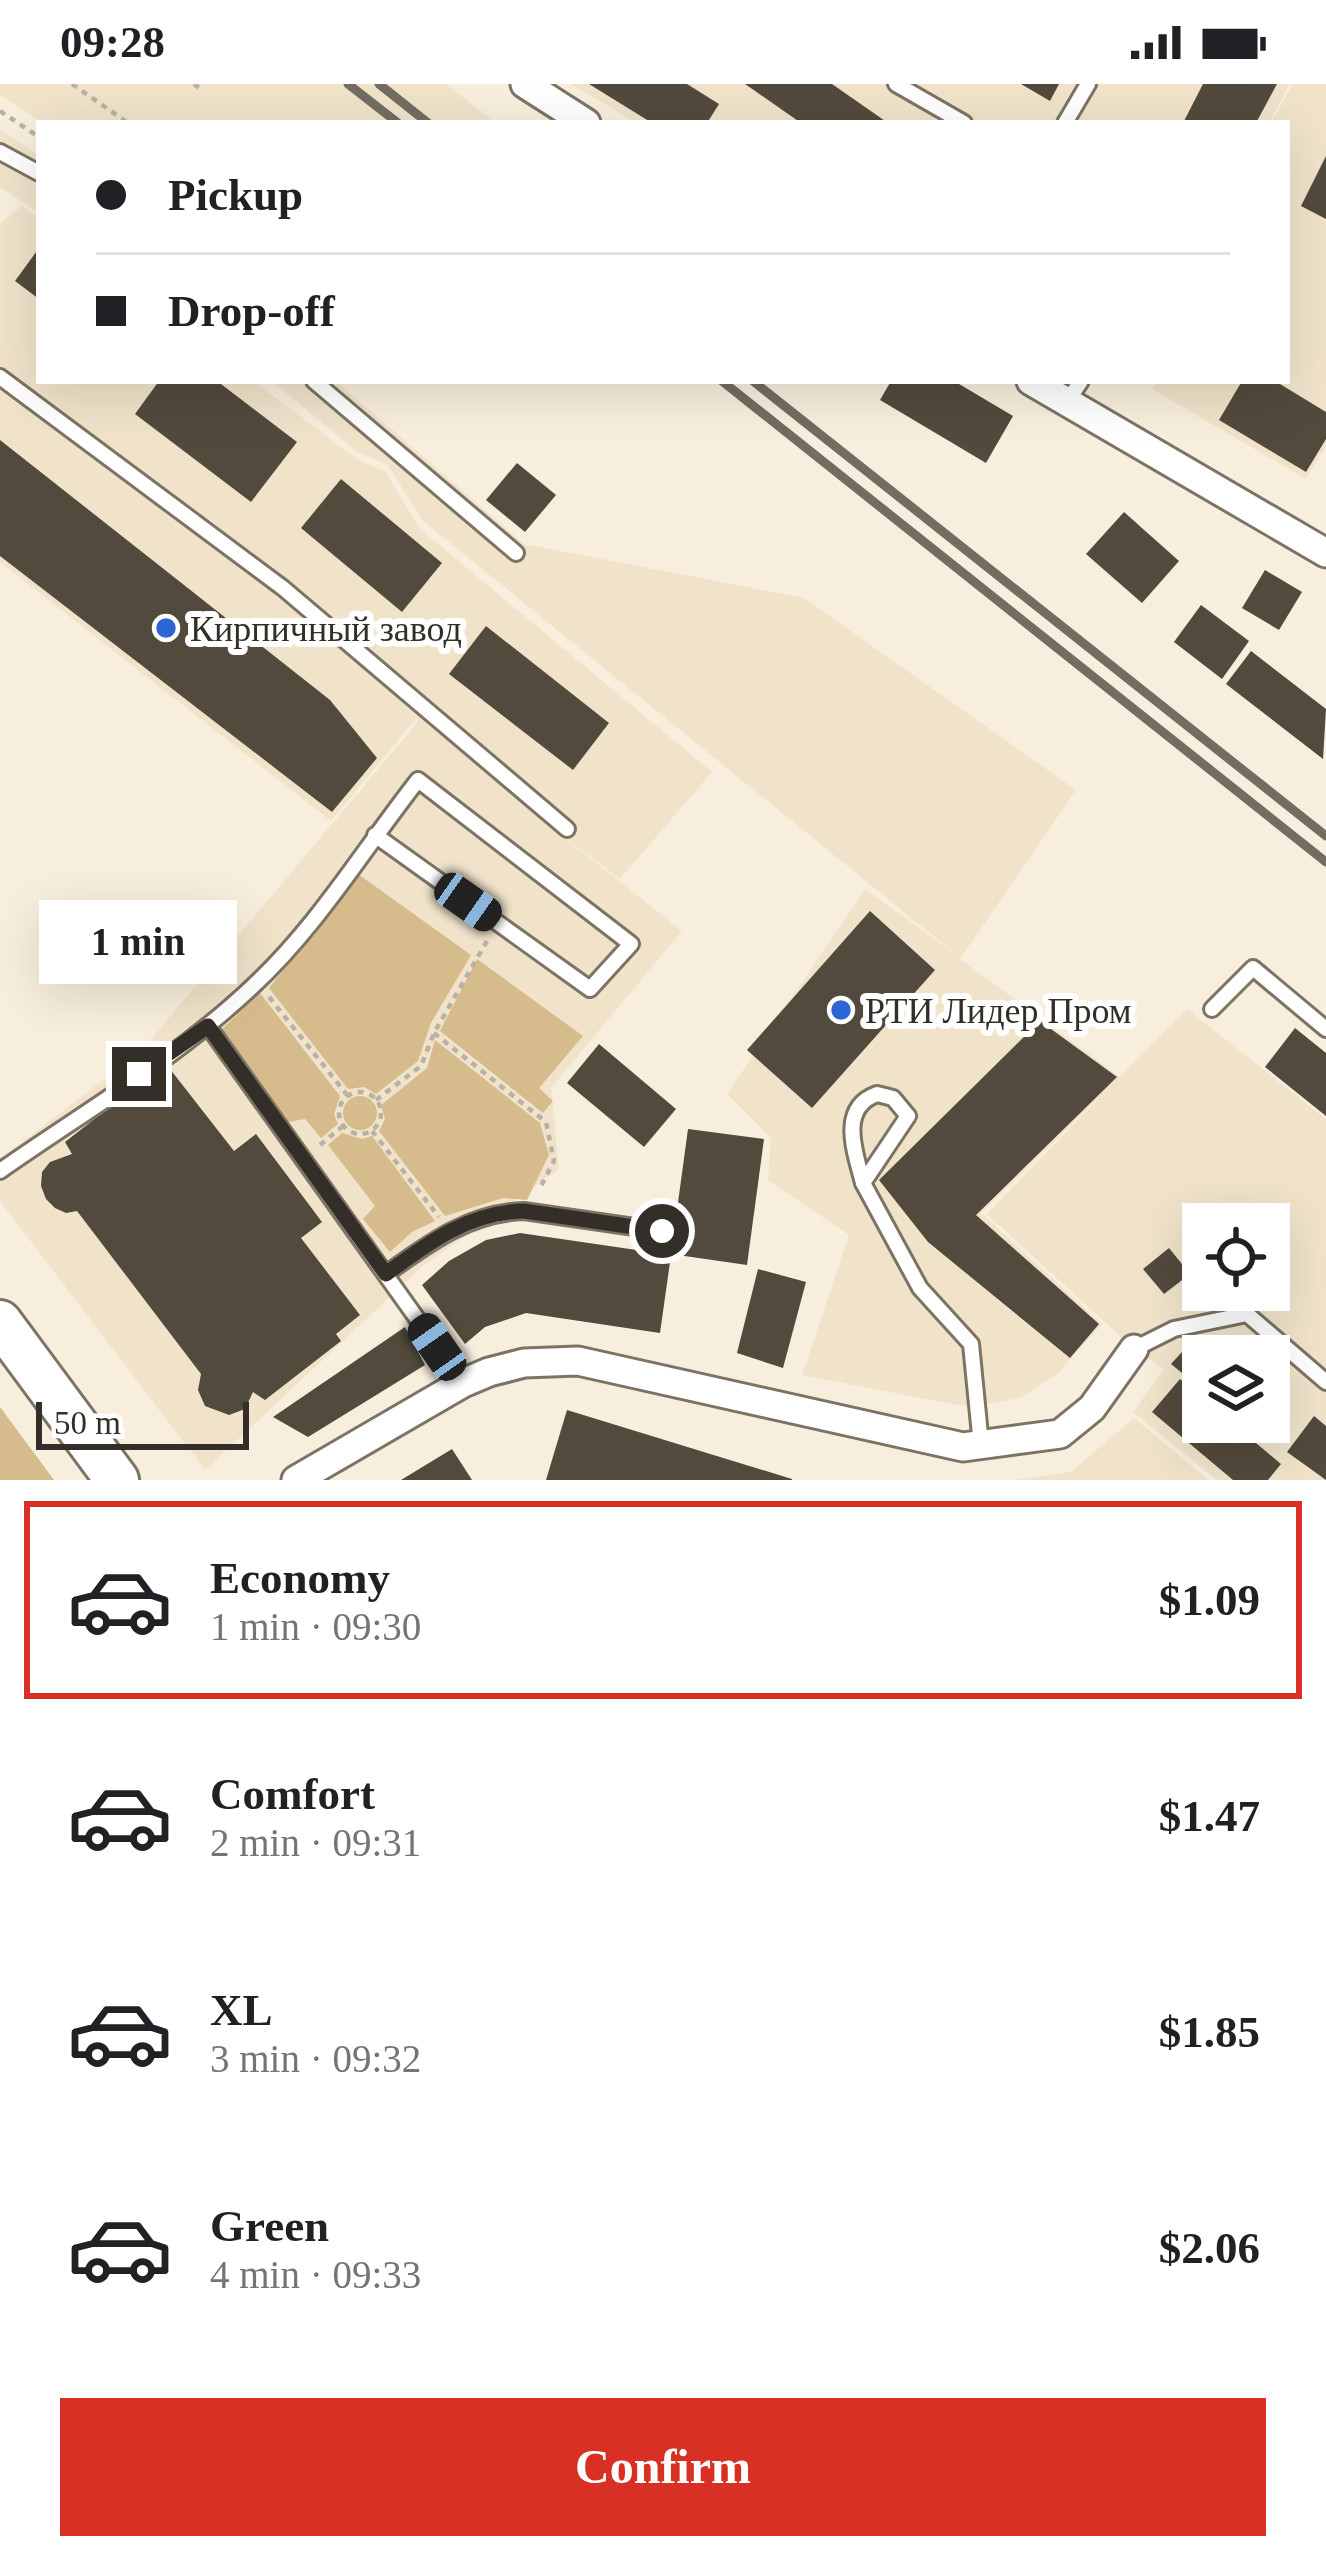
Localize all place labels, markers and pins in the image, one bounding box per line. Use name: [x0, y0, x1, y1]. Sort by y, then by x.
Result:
place label: Кирпичный завод: [190, 609, 462, 649]
marker: Кирпичный завод: [153, 615, 179, 641]
place label: РТИ Лидер Пром: [865, 991, 1132, 1031]
marker: РТИ Лидер Пром: [828, 997, 854, 1023]

